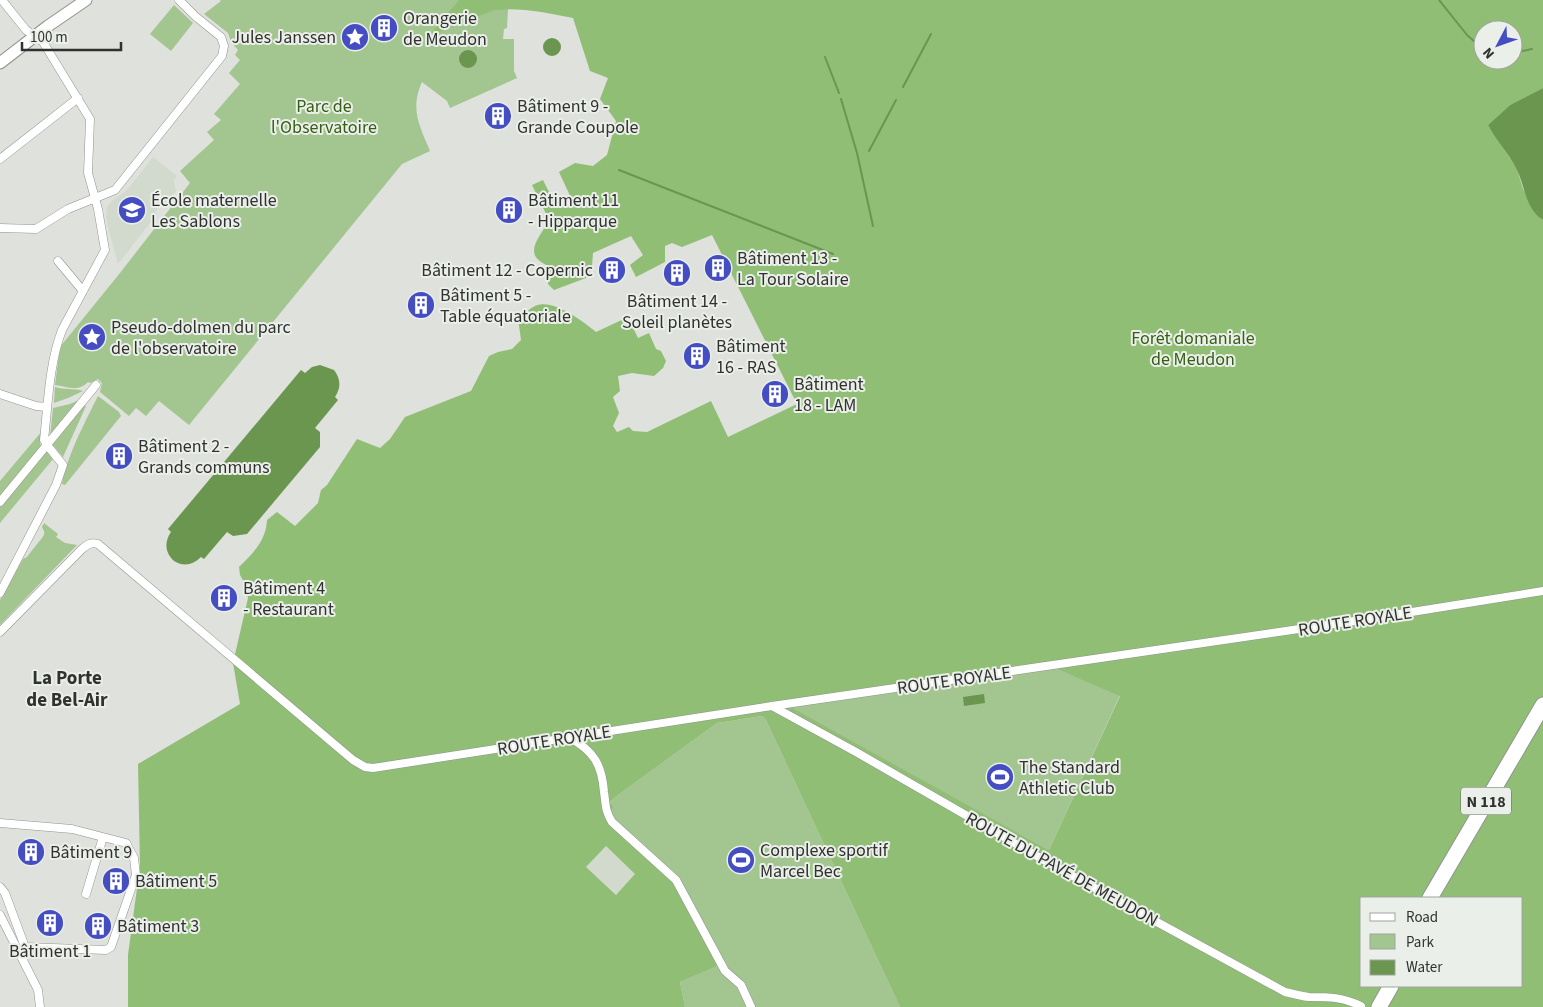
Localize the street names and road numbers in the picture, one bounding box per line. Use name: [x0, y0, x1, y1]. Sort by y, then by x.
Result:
street label: ROUTE ROYALE: [1296, 600, 1414, 643]
street label: ROUTE ROYALE: [896, 660, 1013, 701]
street label: ROUTE ROYALE: [495, 719, 613, 762]
road number: N 118: [1461, 788, 1511, 814]
street label: ROUTE DU PAVÉ DE MEUDON: [961, 806, 1163, 933]

